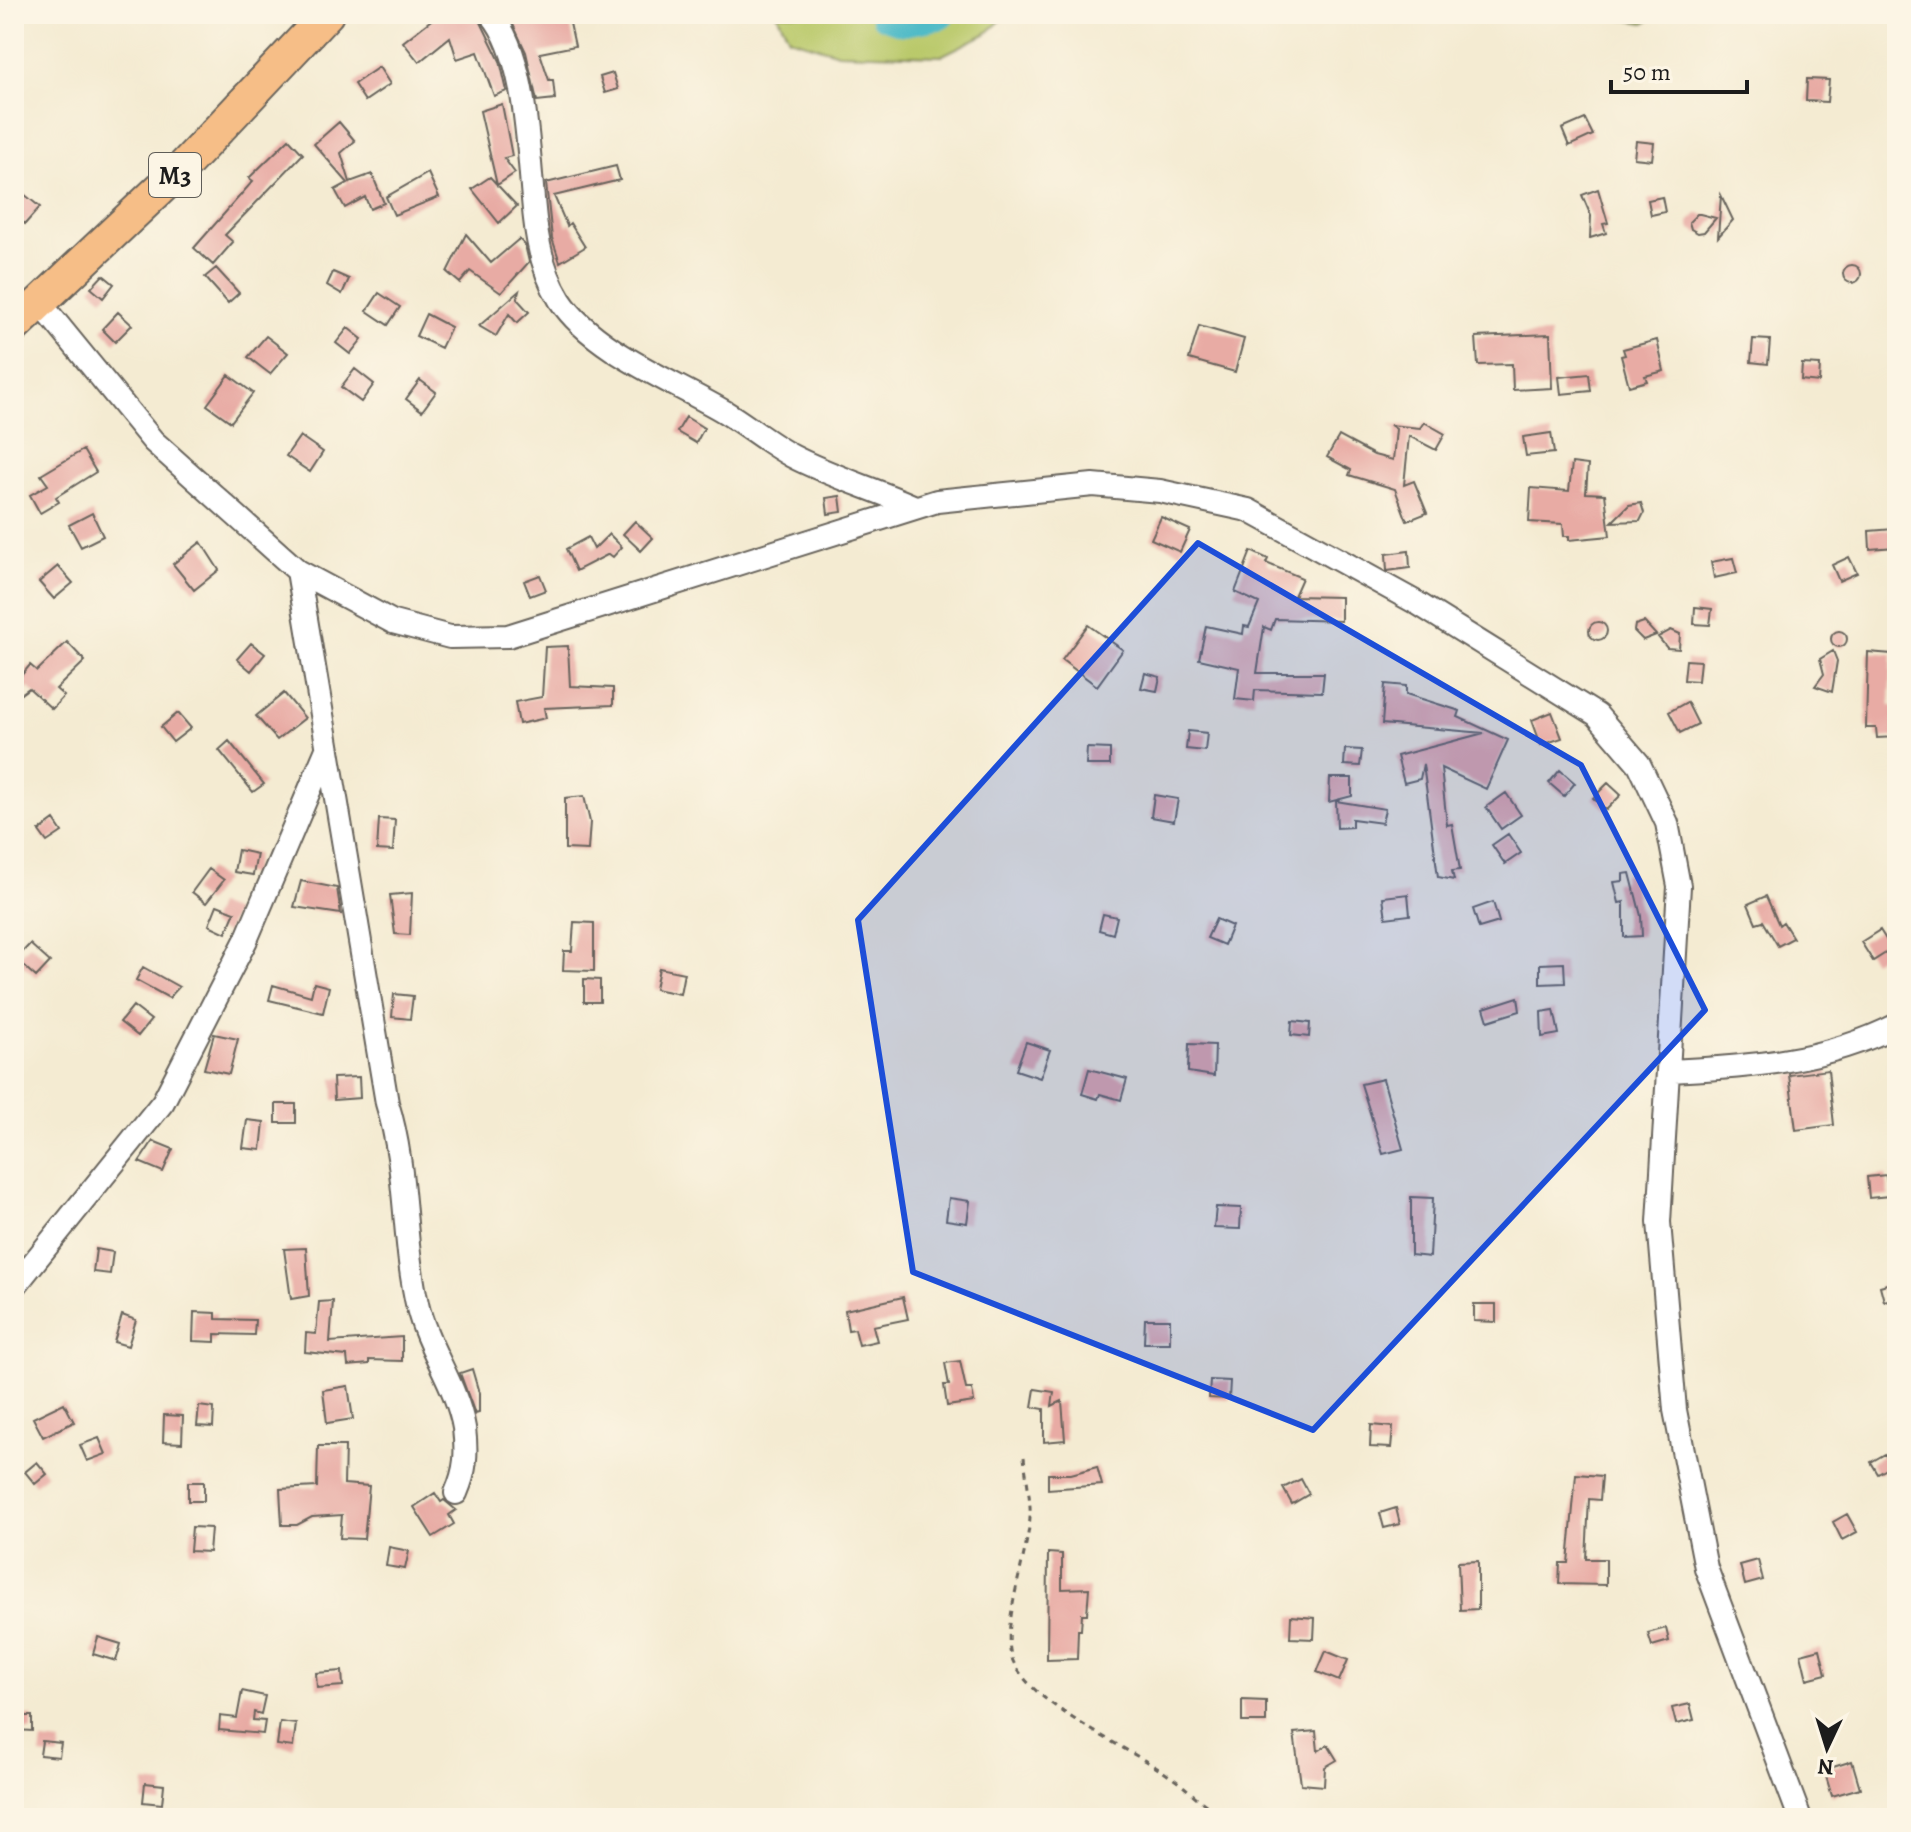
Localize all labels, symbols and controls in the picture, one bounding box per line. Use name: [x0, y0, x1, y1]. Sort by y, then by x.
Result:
scale bar: [1611, 44, 1747, 94]
text: 50 m: [1623, 56, 1671, 88]
road number: M3: [149, 153, 201, 197]
north arrow: [1787, 1708, 1867, 1788]
text: N: [1817, 1751, 1835, 1782]

